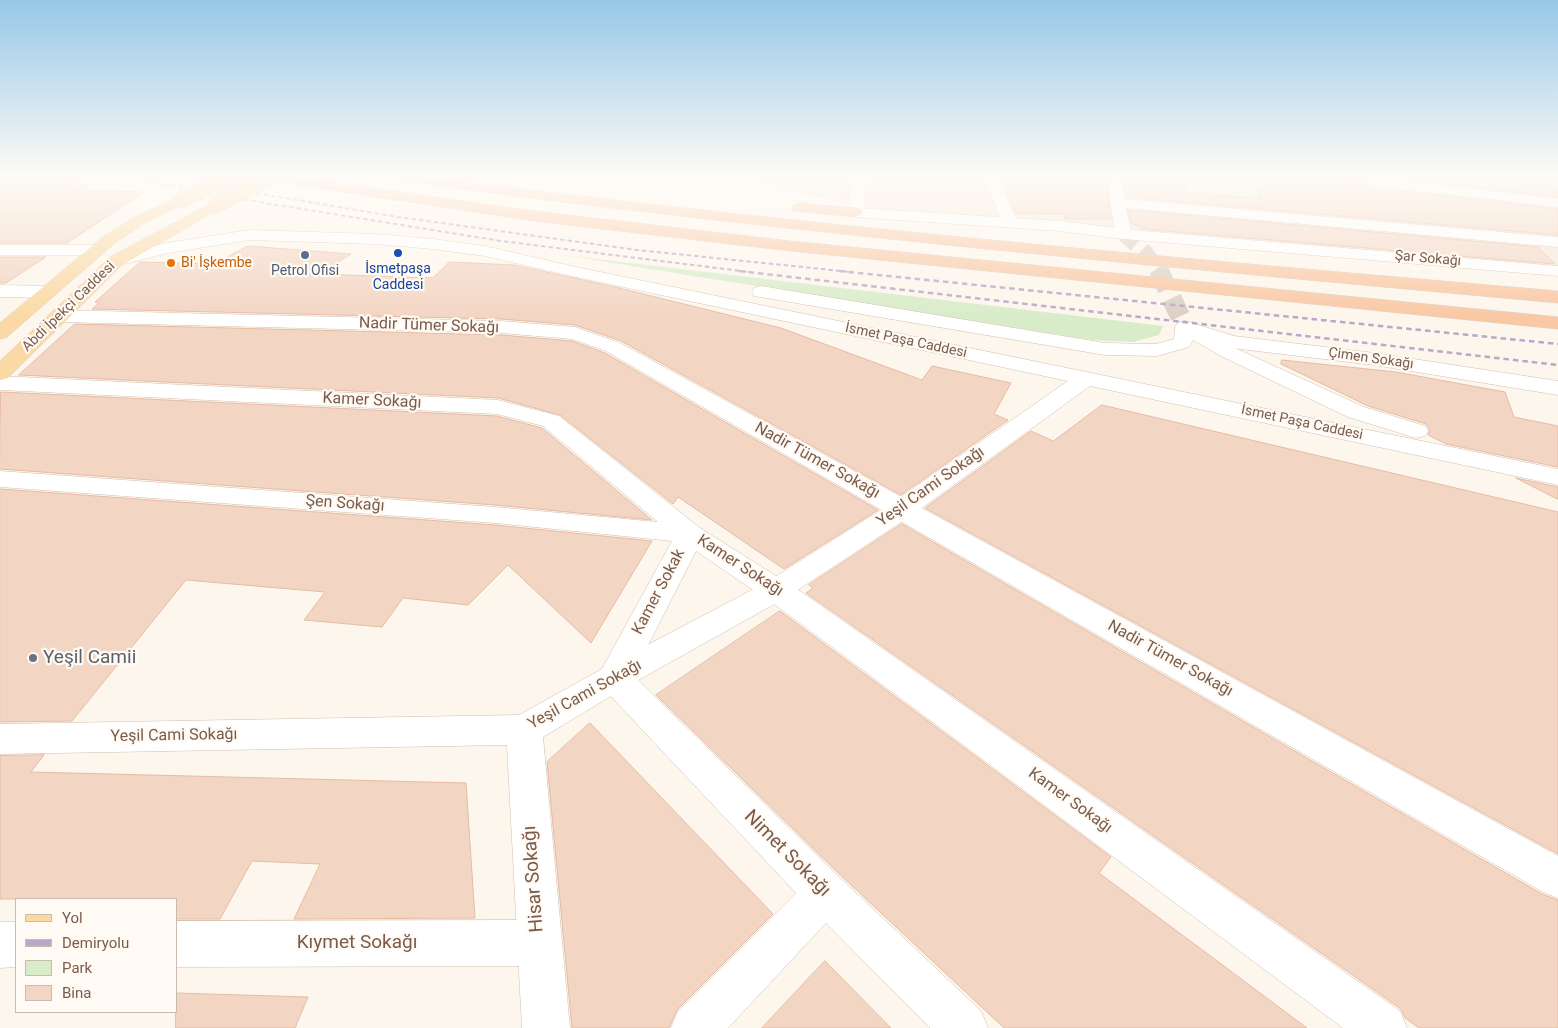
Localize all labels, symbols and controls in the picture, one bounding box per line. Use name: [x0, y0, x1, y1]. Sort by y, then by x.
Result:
marker: İsmetpaşa Caddesi: [392, 247, 404, 259]
street label: Şar Sokağı: [1394, 248, 1462, 270]
marker: Petrol Ofisi: [299, 249, 311, 261]
place label: Bi' İşkembe: [181, 255, 252, 271]
marker: Bi' İşkembe: [165, 257, 177, 269]
street label: Abdi İpekçi Caddesi: [19, 258, 119, 356]
place label: İsmetpaşa Caddesi: [365, 261, 431, 294]
place label: Petrol Ofisi: [271, 263, 339, 279]
street label: Nadir Tümer Sokağı: [359, 314, 499, 338]
street label: İsmet Paşa Caddesi: [844, 320, 968, 362]
street label: Çimen Sokağı: [1327, 345, 1415, 373]
street label: Kamer Sokağı: [322, 389, 422, 413]
street label: İsmet Paşa Caddesi: [1240, 402, 1364, 444]
street label: Nadir Tümer Sokağı: [751, 419, 883, 503]
street label: Yeşil Cami Sokağı: [873, 443, 989, 531]
street label: Şen Sokağı: [305, 492, 385, 516]
street label: Kamer Sokağı: [693, 531, 787, 601]
street label: Kamer Sokak: [628, 546, 690, 638]
street label: Nadir Tümer Sokağı: [1104, 617, 1236, 701]
place label: Yeşil Camii: [43, 647, 136, 669]
marker: Yeşil Camii: [27, 652, 39, 664]
street label: Yeşil Cami Sokağı: [525, 656, 645, 734]
street label: Yeşil Cami Sokağı: [110, 725, 238, 747]
street label: Kamer Sokağı: [1024, 764, 1116, 838]
street label: Nimet Sokağı: [739, 806, 835, 902]
street label: Hisar Sokağı: [519, 825, 549, 933]
legend: [15, 898, 178, 1013]
text: Yol: [62, 909, 83, 927]
street label: Kıymet Sokağı: [297, 932, 417, 954]
text: Demiryolu: [62, 934, 129, 952]
text: Park: [62, 959, 92, 977]
text: Bina: [62, 984, 91, 1002]

